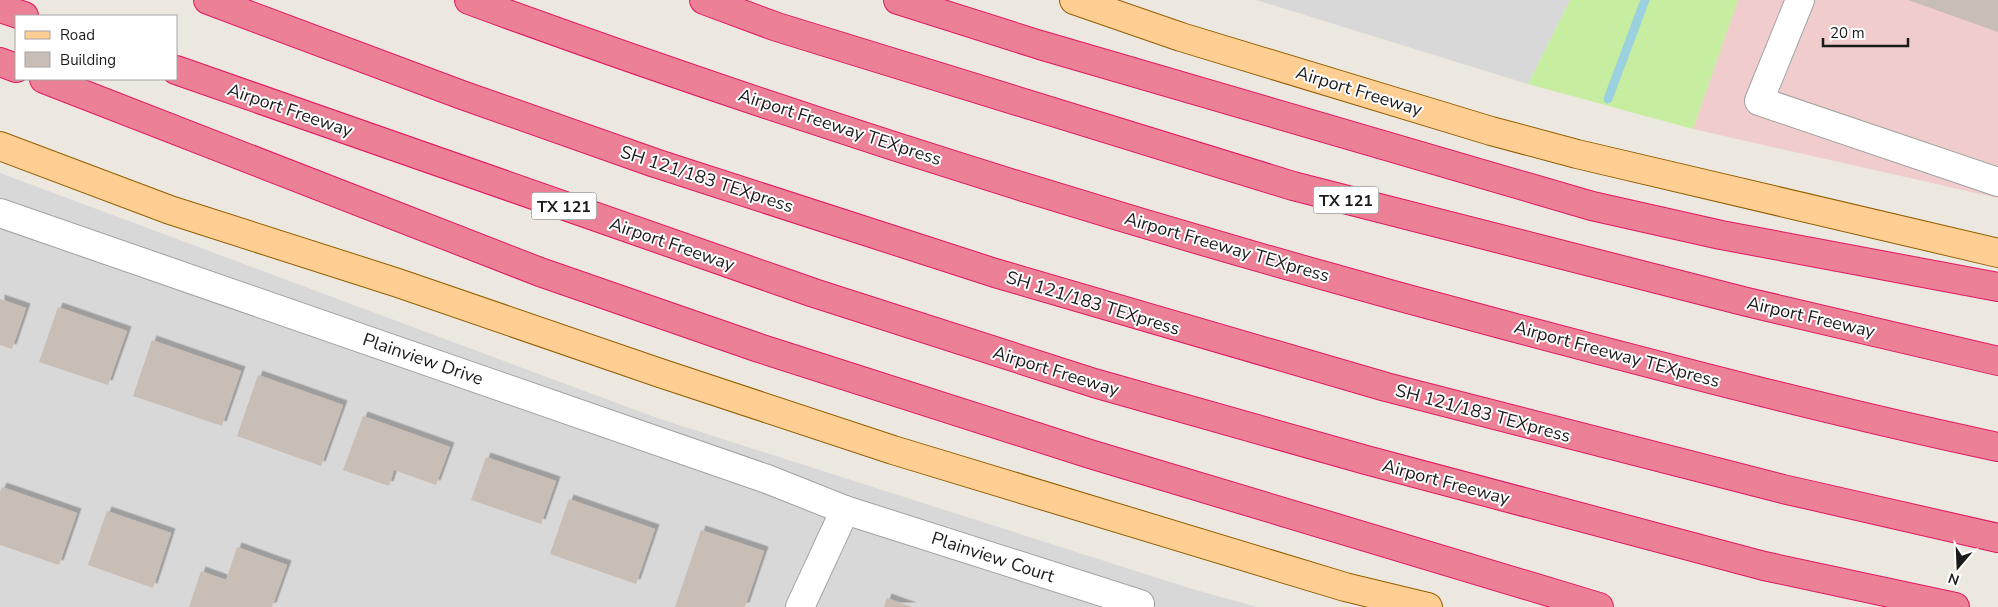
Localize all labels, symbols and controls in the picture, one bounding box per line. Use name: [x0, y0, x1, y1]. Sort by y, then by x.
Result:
legend: [15, 15, 178, 80]
scale bar: [1823, 15, 1908, 47]
text: 20 m: [1830, 23, 1865, 43]
text: Road: [60, 25, 95, 45]
text: Building: [60, 50, 116, 70]
street label: Airport Freeway: [1293, 60, 1426, 122]
street label: Airport Freeway: [224, 77, 356, 143]
street label: Airport Freeway TEXpress: [735, 83, 945, 171]
street label: SH 121/183 TEXpress: [617, 140, 797, 218]
road number: TX 121: [1314, 186, 1378, 214]
road number: TX 121: [532, 192, 596, 220]
street label: Airport Freeway TEXpress: [1122, 206, 1332, 288]
street label: Airport Freeway: [606, 211, 738, 277]
street label: SH 121/183 TEXpress: [1003, 265, 1183, 341]
street label: Airport Freeway: [1745, 291, 1878, 344]
street label: Airport Freeway TEXpress: [1511, 315, 1723, 393]
street label: Plainview Drive: [360, 327, 486, 391]
street label: Airport Freeway: [990, 340, 1123, 402]
street label: SH 121/183 TEXpress: [1393, 378, 1573, 448]
street label: Airport Freeway: [1380, 453, 1513, 511]
street label: Plainview Court: [928, 526, 1058, 588]
north arrow: [1933, 542, 1983, 592]
text: N: [1946, 568, 1962, 590]

